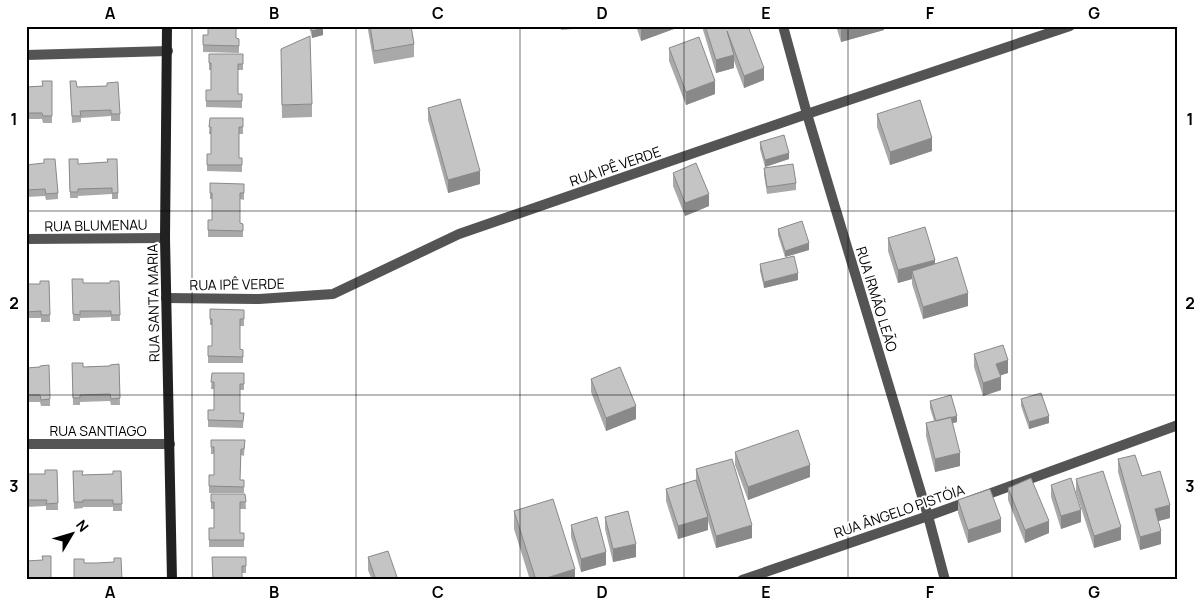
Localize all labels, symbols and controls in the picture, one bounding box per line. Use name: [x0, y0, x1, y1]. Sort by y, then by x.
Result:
text: A: [105, 2, 116, 24]
text: B: [269, 2, 279, 24]
text: C: [432, 2, 444, 24]
text: D: [596, 2, 608, 24]
text: E: [761, 2, 771, 24]
text: F: [926, 2, 935, 24]
text: G: [1088, 2, 1100, 24]
text: 1: [10, 108, 18, 130]
text: 1: [1186, 108, 1194, 130]
street label: RUA IPÊ VERDE: [567, 142, 663, 190]
street label: RUA BLUMENAU: [44, 215, 148, 235]
street label: RUA SANTA MARIA: [142, 244, 164, 362]
street label: RUA IRMÃO LEÃO: [852, 244, 902, 354]
street label: RUA IPÊ VERDE: [189, 274, 285, 294]
text: 2: [9, 292, 19, 314]
text: 2: [1185, 292, 1195, 314]
street label: RUA SANTIAGO: [49, 421, 147, 440]
text: 3: [9, 475, 19, 497]
text: 3: [1185, 475, 1195, 497]
street label: RUA ÂNGELO PISTÓIA: [831, 480, 967, 542]
north arrow: [48, 508, 98, 558]
text: N: [72, 516, 93, 536]
text: A: [105, 581, 116, 603]
text: B: [269, 581, 279, 603]
text: C: [432, 581, 444, 603]
text: D: [596, 581, 608, 603]
text: E: [761, 581, 771, 603]
text: F: [926, 581, 935, 603]
text: G: [1088, 581, 1100, 603]

